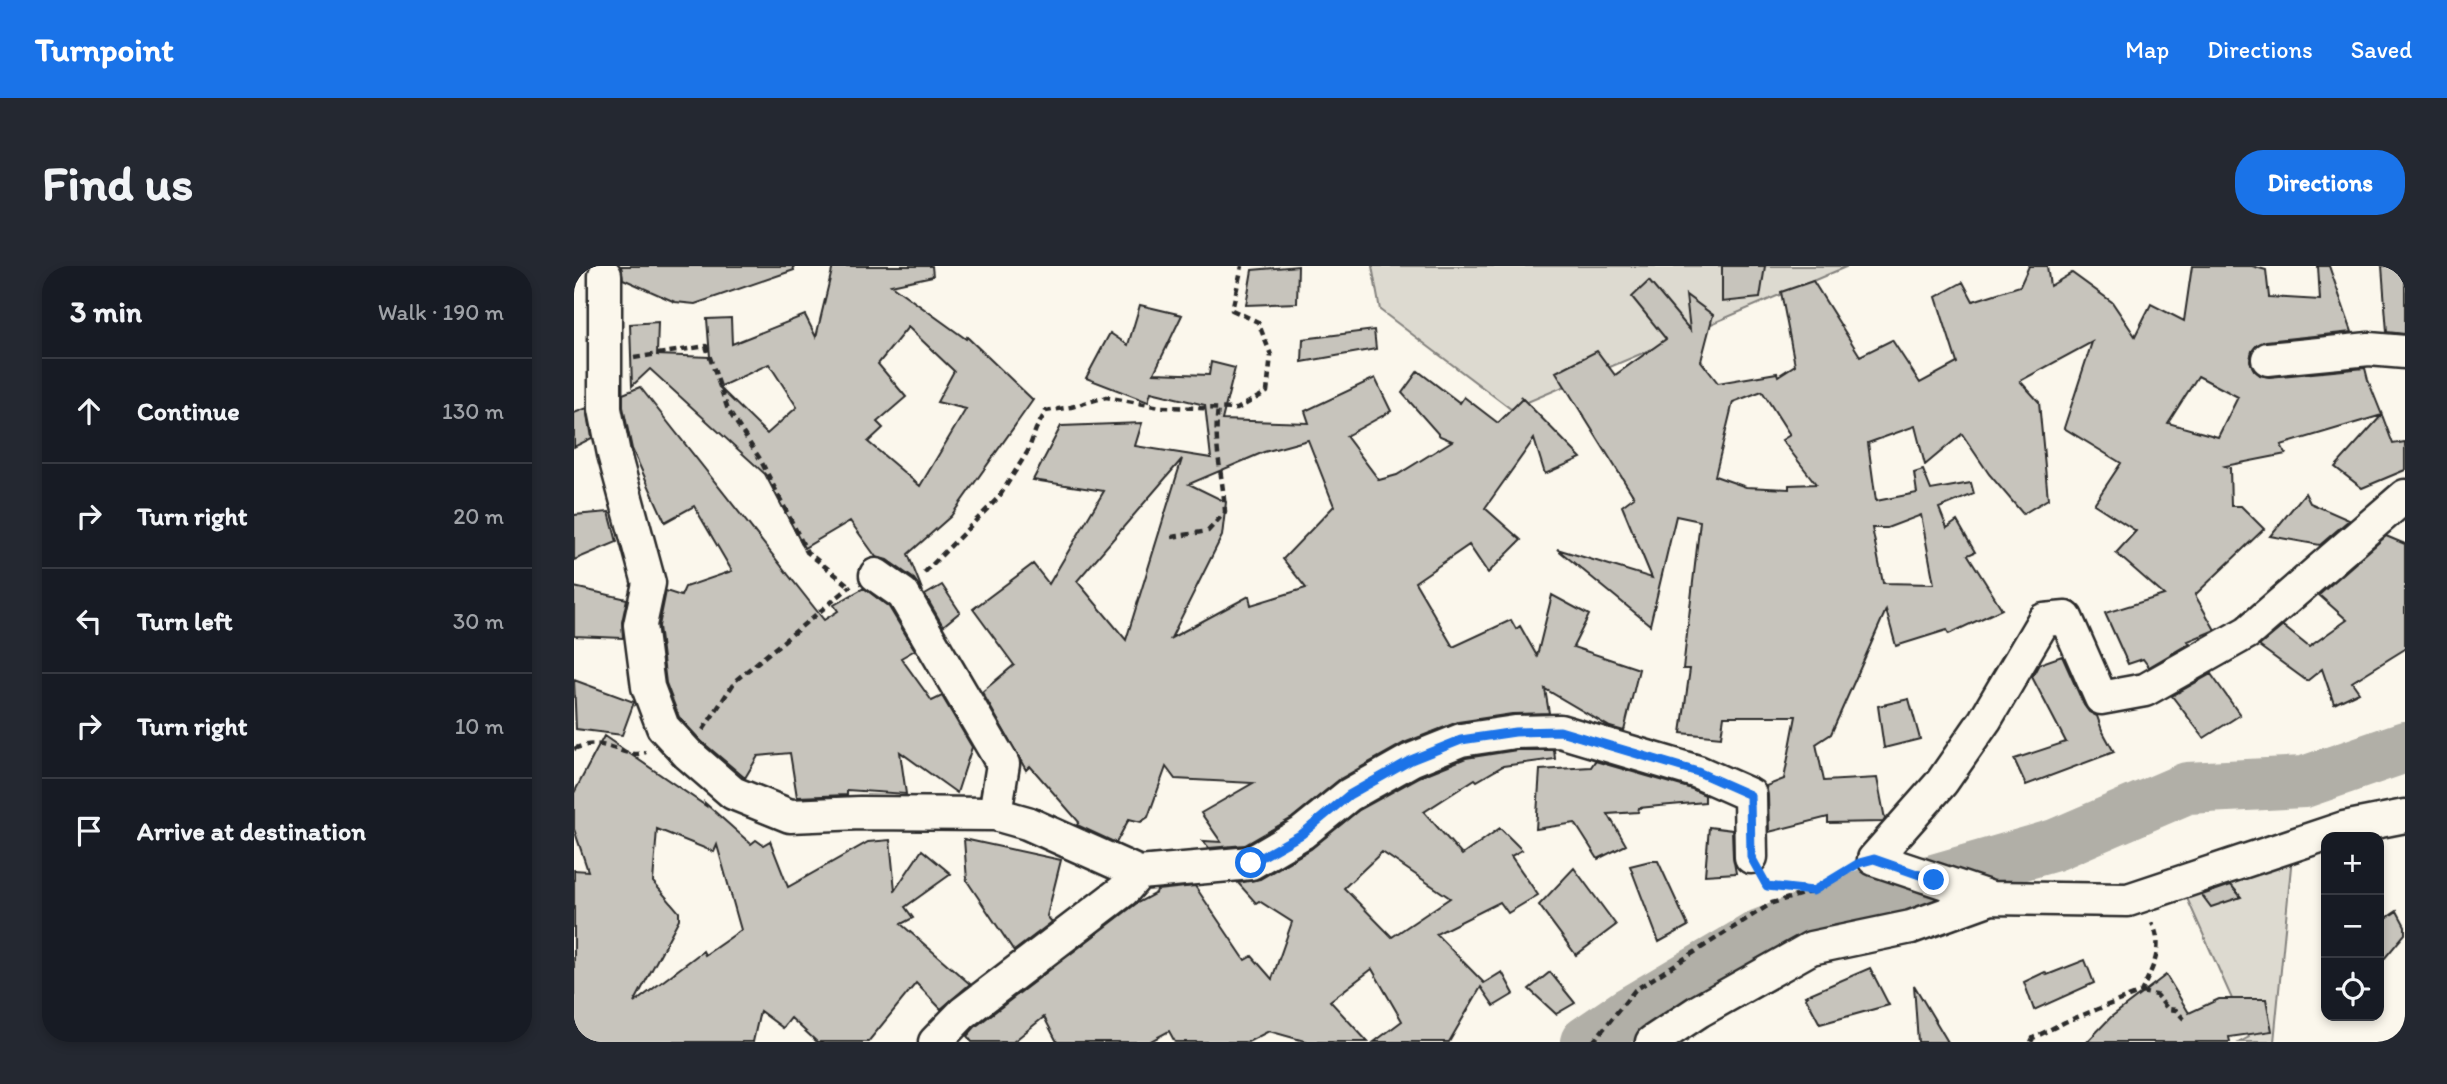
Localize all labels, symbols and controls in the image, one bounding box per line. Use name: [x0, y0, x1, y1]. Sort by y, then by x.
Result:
text: Turnpoint: [35, 30, 174, 69]
text: Map: [2125, 35, 2169, 64]
text: Directions: [2207, 35, 2313, 64]
text: Saved: [2351, 35, 2412, 64]
button: Directions: [2235, 150, 2405, 215]
text: Find us: [42, 153, 193, 212]
text: 3 min: [70, 293, 142, 330]
text: Walk · 190 m: [378, 298, 504, 326]
icon: ahead: [70, 392, 108, 430]
text: Continue: [137, 395, 240, 427]
text: 130 m: [442, 397, 504, 425]
icon: right: [70, 497, 108, 535]
text: Turn right: [137, 500, 248, 532]
text: 20 m: [453, 502, 504, 530]
icon: left: [70, 602, 108, 640]
text: Turn left: [137, 605, 233, 637]
text: 30 m: [453, 607, 504, 635]
icon: right: [70, 707, 108, 745]
text: Turn right: [137, 710, 248, 742]
text: 10 m: [455, 712, 504, 740]
icon: arrive: [70, 812, 108, 850]
text: Arrive at destination: [137, 815, 366, 847]
map controls: [2321, 832, 2384, 1021]
button: +: [2321, 832, 2384, 895]
route start: [1235, 847, 1266, 878]
route end: [1918, 864, 1949, 895]
button: −: [2321, 895, 2384, 958]
button: locate: [2321, 958, 2384, 1021]

